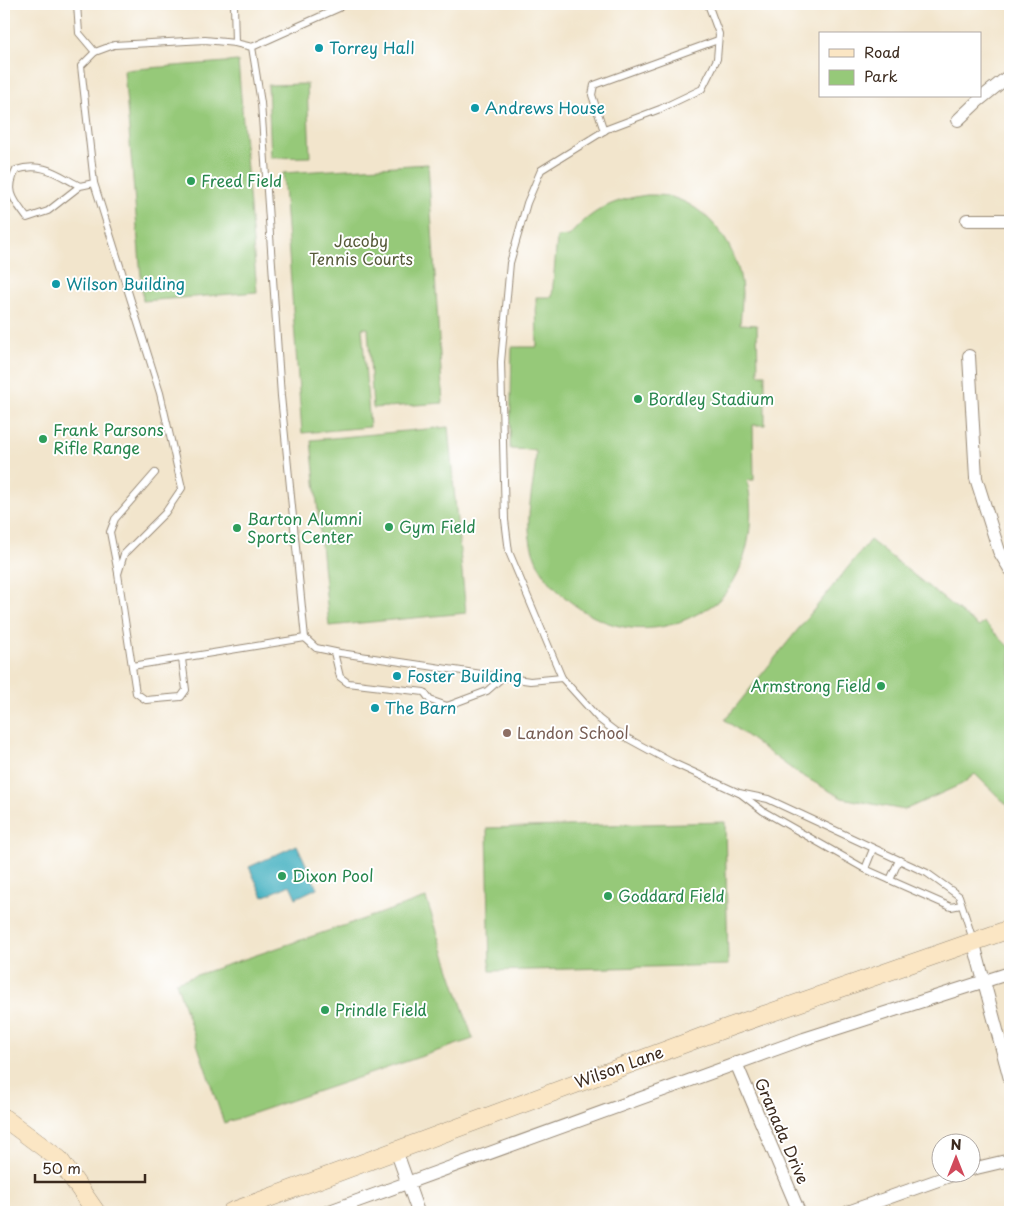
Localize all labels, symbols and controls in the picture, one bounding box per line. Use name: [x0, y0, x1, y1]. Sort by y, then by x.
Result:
legend: [819, 32, 982, 98]
place label: Torrey Hall: [329, 35, 415, 59]
text: Road: [864, 40, 900, 63]
marker: Torrey Hall: [313, 42, 325, 54]
text: Park: [864, 64, 898, 87]
place label: Andrews House: [485, 95, 605, 119]
marker: Andrews House: [469, 102, 481, 114]
place label: Freed Field: [201, 168, 282, 192]
marker: Freed Field: [185, 175, 197, 187]
park label: Jacoby Tennis Courts: [309, 228, 413, 270]
place label: Wilson Building: [66, 271, 185, 295]
marker: Wilson Building: [50, 278, 62, 290]
place label: Bordley Stadium: [648, 386, 774, 410]
marker: Bordley Stadium: [632, 393, 644, 405]
place label: Frank Parsons Rifle Range: [53, 417, 164, 459]
marker: Frank Parsons Rifle Range: [37, 433, 49, 445]
place label: Barton Alumni Sports Center: [247, 506, 362, 548]
place label: Gym Field: [399, 514, 476, 538]
marker: Gym Field: [383, 521, 395, 533]
marker: Barton Alumni Sports Center: [231, 522, 243, 534]
place label: Foster Building: [407, 663, 522, 687]
marker: Foster Building: [391, 670, 403, 682]
place label: Armstrong Field: [751, 673, 871, 697]
marker: Armstrong Field: [875, 680, 887, 692]
place label: The Barn: [385, 695, 456, 719]
marker: The Barn: [369, 702, 381, 714]
place label: Landon School: [517, 720, 629, 744]
marker: Landon School: [501, 727, 513, 739]
place label: Dixon Pool: [292, 863, 374, 887]
marker: Dixon Pool: [276, 870, 288, 882]
place label: Goddard Field: [618, 883, 725, 907]
marker: Goddard Field: [602, 890, 614, 902]
place label: Prindle Field: [335, 997, 427, 1021]
marker: Prindle Field: [319, 1004, 331, 1016]
street label: Wilson Lane: [571, 1039, 667, 1093]
street label: Granada Drive: [750, 1074, 816, 1188]
north arrow: [932, 1134, 982, 1184]
text: N: [950, 1134, 962, 1155]
scale bar: [35, 1151, 145, 1183]
text: 50 m: [42, 1156, 81, 1179]

